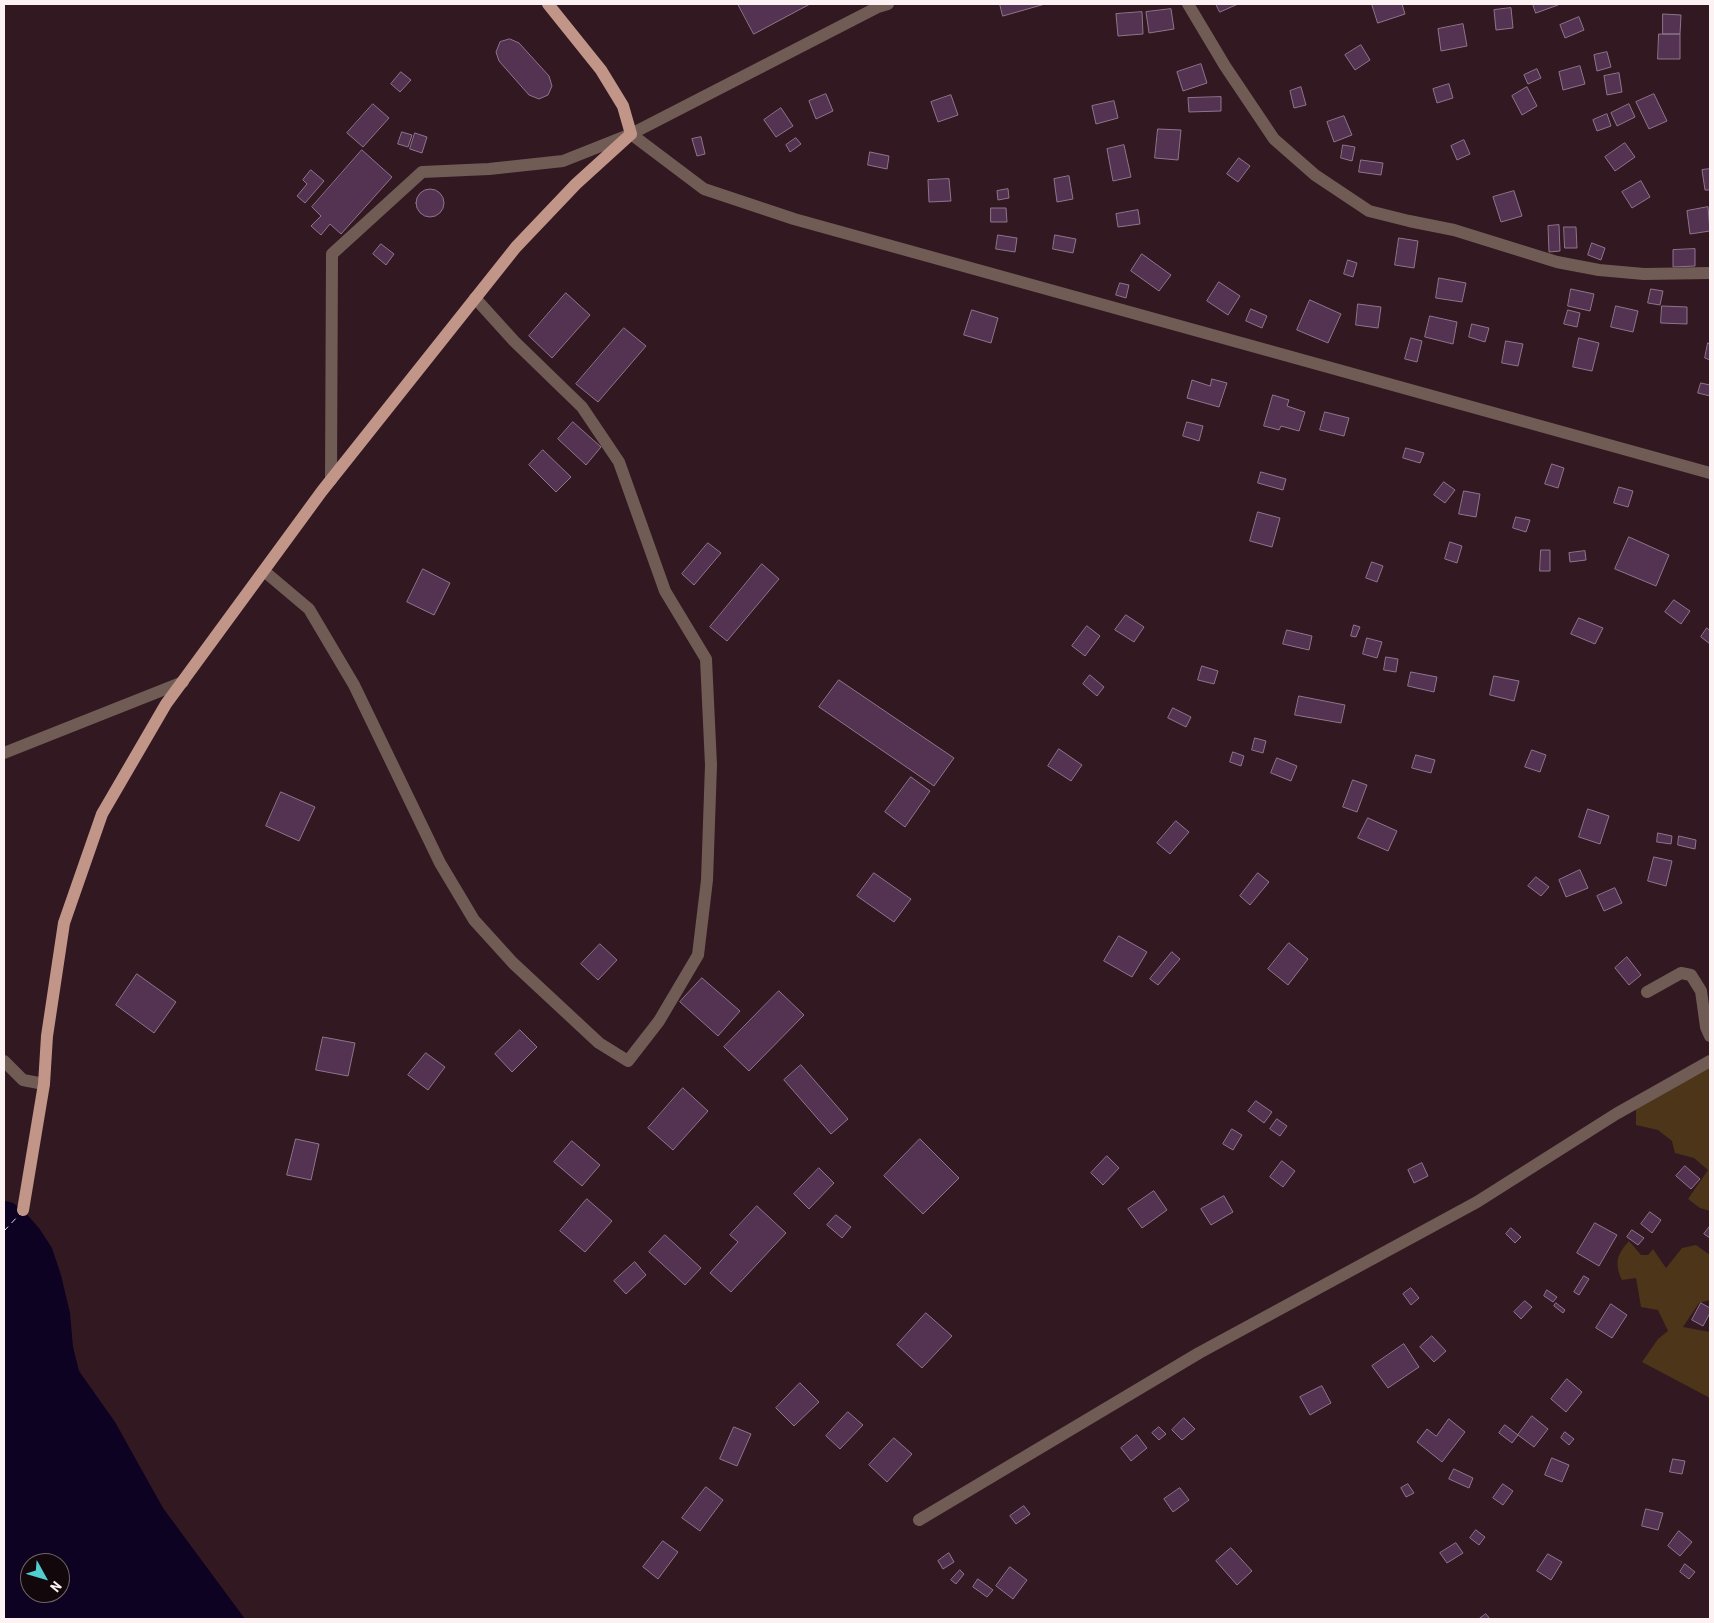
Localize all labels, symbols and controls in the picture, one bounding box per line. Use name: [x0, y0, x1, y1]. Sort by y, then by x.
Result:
north arrow: [20, 1553, 70, 1603]
text: N: [47, 1578, 65, 1595]

